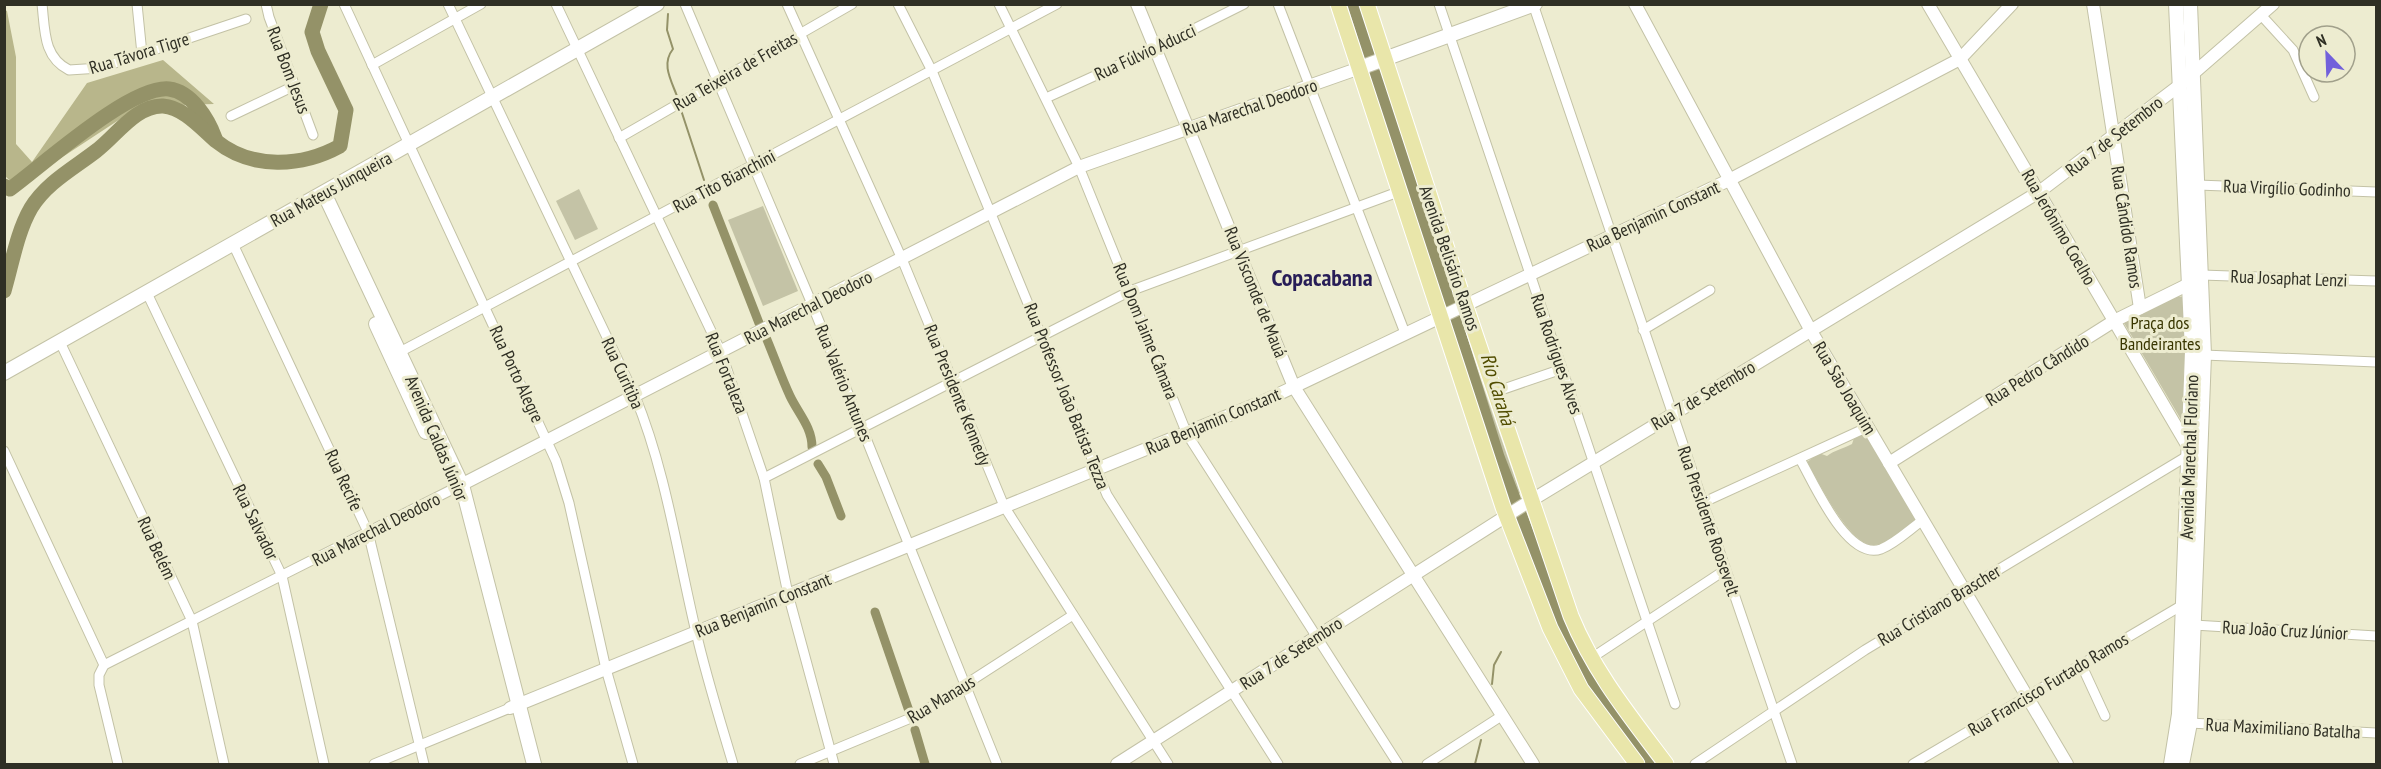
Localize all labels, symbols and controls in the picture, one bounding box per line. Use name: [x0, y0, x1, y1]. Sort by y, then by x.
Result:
street label: Rua Fúlvio Aducci: [1091, 18, 1199, 86]
street label: Rua Bom Jesus: [262, 23, 316, 117]
north arrow: [2297, 24, 2357, 84]
street label: Rua Teixeira de Freitas: [669, 26, 801, 116]
street label: Rua Távora Tigre: [86, 27, 192, 79]
text: N: [2313, 29, 2329, 51]
street label: Rua Marechal Deodoro: [1180, 73, 1320, 141]
street label: Rua 7 de Setembro: [2061, 91, 2167, 181]
street label: Rua Tito Bianchini: [669, 144, 779, 218]
street label: Rua Mateus Junqueira: [266, 146, 396, 232]
street label: Rua Cândido Ramos: [2106, 164, 2148, 290]
street label: Rua Jerônimo Coelho: [2017, 165, 2102, 289]
street label: Rua Virgílio Godinho: [2223, 174, 2351, 202]
street label: Rua Benjamin Constant: [1583, 175, 1723, 257]
street label: Avenida Belisário Ramos: [1414, 182, 1486, 334]
street label: Rua Visconde de Mauá: [1219, 223, 1293, 361]
street label: Rua Dom Jaime Câmara: [1108, 259, 1184, 403]
district label: Copacabana: [1271, 262, 1373, 293]
street label: Rua Josaphat Lenzi: [2230, 264, 2348, 292]
street label: Rua Marechal Deodoro: [740, 265, 876, 349]
street label: Rua Rodrigues Alves: [1526, 291, 1588, 417]
street label: Rua Professor João Batista Tezza: [1019, 299, 1115, 493]
park label: Praça dos Bandeirantes: [2119, 311, 2201, 355]
street label: Rua Valério Antunes: [810, 321, 878, 445]
street label: Rua Presidente Kennedy: [919, 321, 997, 469]
street label: Rua Porto Alegre: [485, 322, 549, 426]
street label: Rua Fortaleza: [700, 329, 754, 417]
street label: Rua Pedro Cândido: [1981, 329, 2093, 411]
street label: Rua Curitiba: [597, 334, 649, 412]
street label: Rua São Joaquim: [1808, 337, 1882, 439]
water label: Rio Carahá: [1475, 350, 1522, 430]
street label: Rua 7 de Setembro: [1647, 355, 1759, 435]
street label: Avenida Caldas Júnior: [400, 372, 474, 504]
street label: Avenida Marechal Floriano: [2175, 374, 2203, 540]
street label: Rua Benjamin Constant: [1142, 382, 1284, 460]
street label: Rua Presidente Roosevelt: [1673, 443, 1745, 599]
street label: Rua Recife: [320, 446, 368, 514]
street label: Rua Salvador: [228, 480, 284, 564]
street label: Rua Marechal Deodoro: [308, 487, 444, 571]
street label: Rua Belém: [132, 513, 182, 583]
street label: Rua Cristiano Brascher: [1873, 559, 2005, 651]
street label: Rua Benjamin Constant: [692, 567, 834, 643]
street label: Rua 7 de Setembro: [1236, 611, 1347, 695]
street label: Rua João Cruz Júnior: [2222, 615, 2348, 645]
street label: Rua Francisco Furtado Ramos: [1964, 627, 2132, 741]
street label: Rua Manaus: [903, 670, 979, 728]
street label: Rua Maximiliano Batalha: [2205, 712, 2361, 744]

